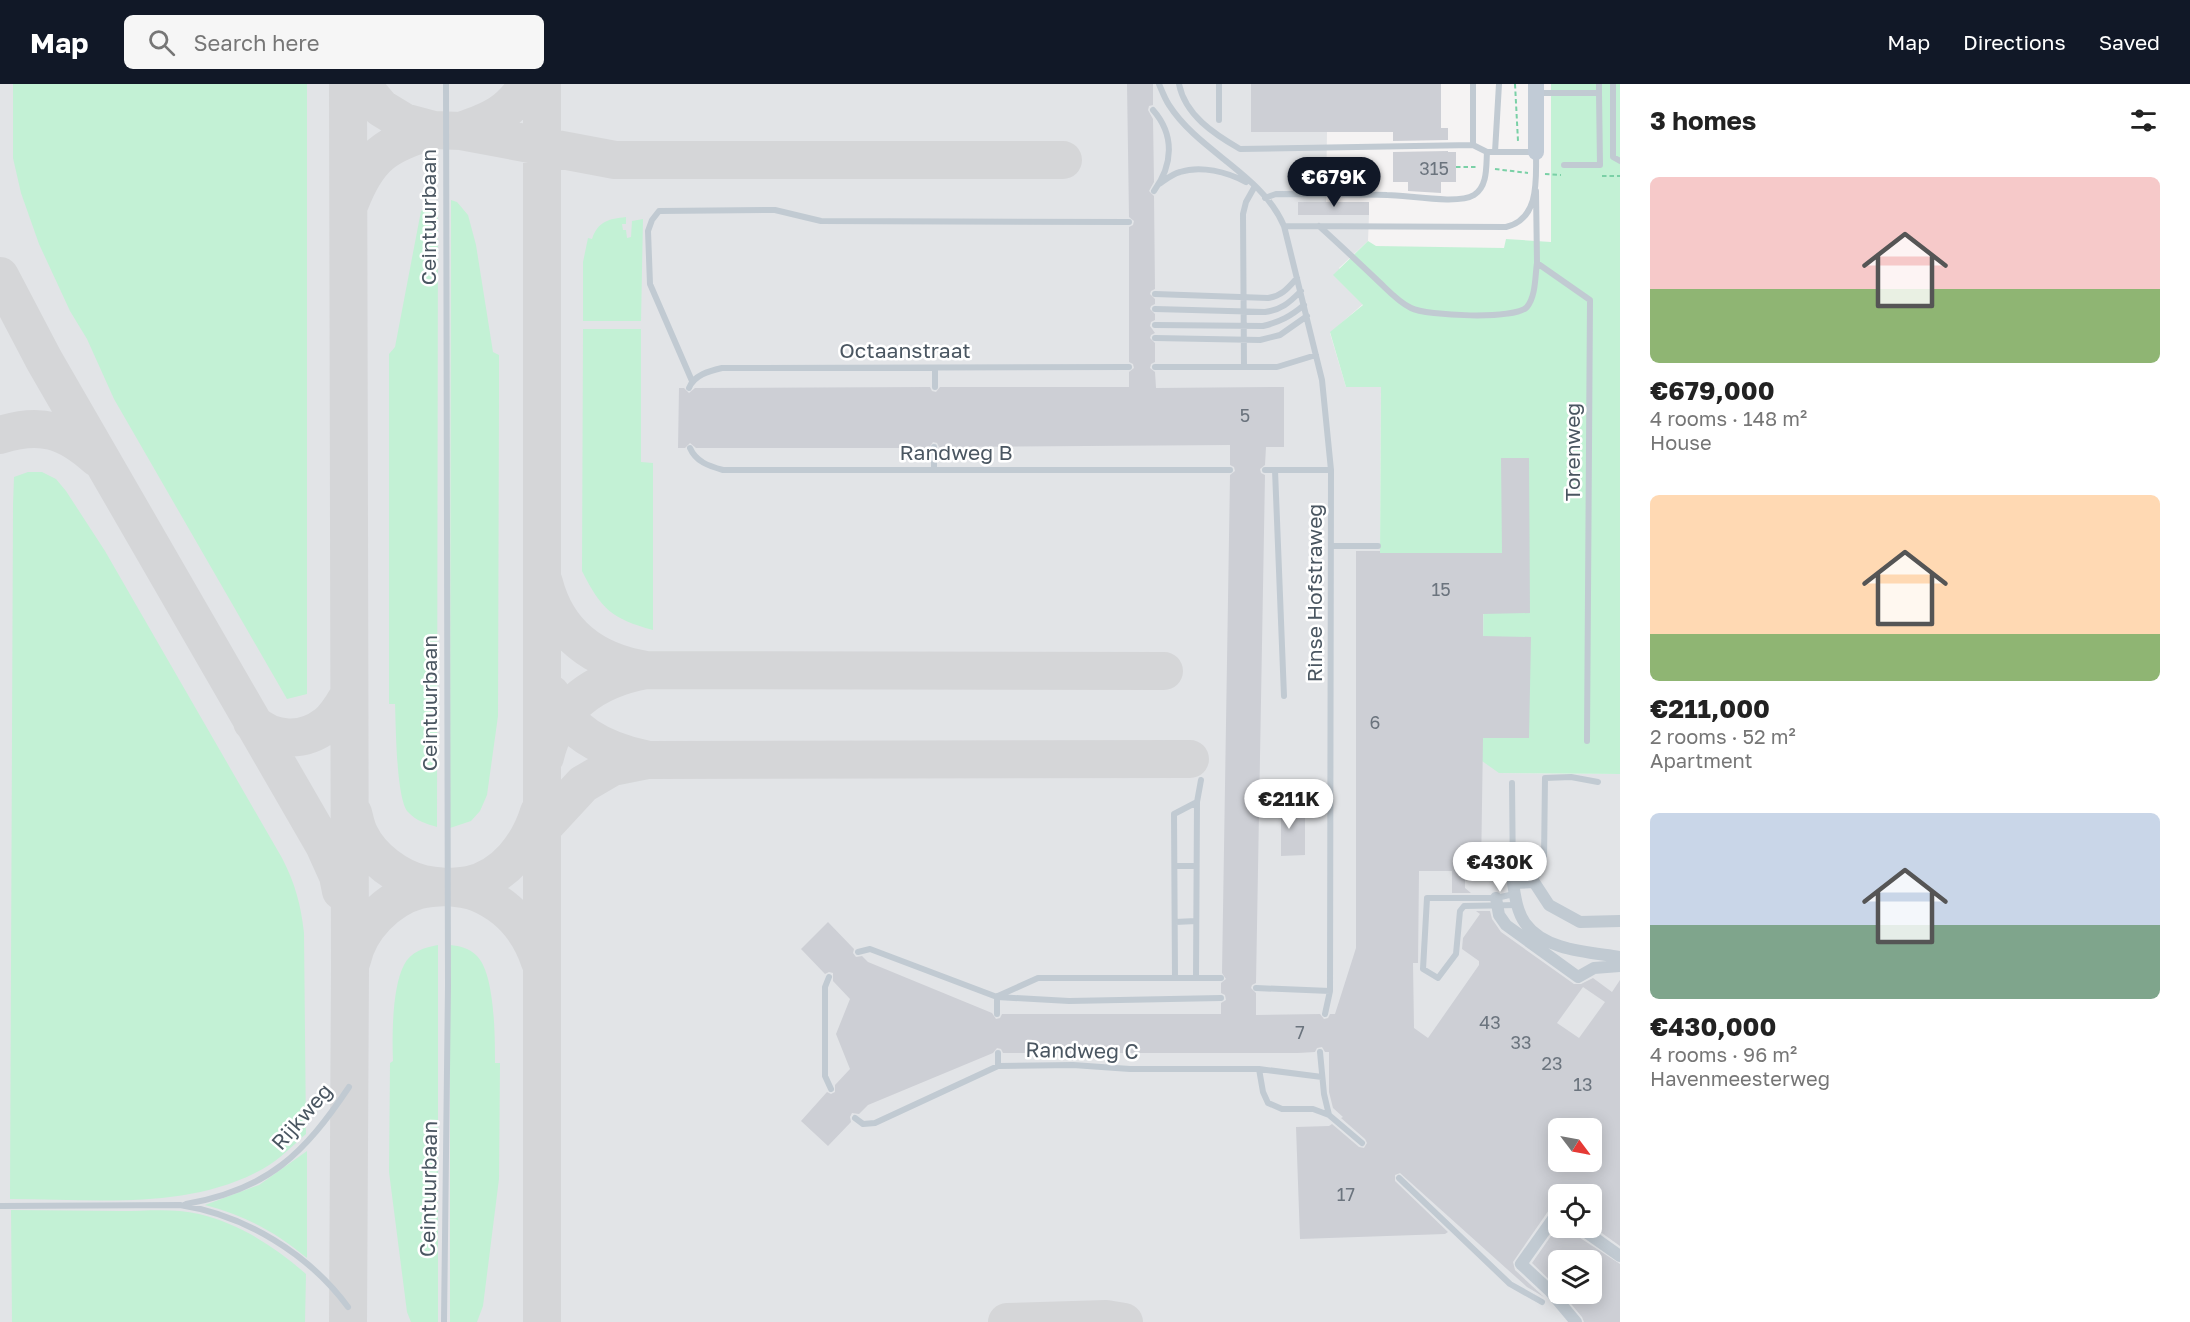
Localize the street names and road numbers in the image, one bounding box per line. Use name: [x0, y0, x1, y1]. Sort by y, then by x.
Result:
street label: Ceintuurbaan: [415, 149, 441, 285]
street label: Octaanstraat: [839, 337, 971, 363]
street label: Torenweg: [1559, 403, 1585, 501]
street label: Randweg B: [900, 439, 1012, 465]
street label: Rinse Hofstraweg: [1301, 504, 1327, 682]
street label: Ceintuurbaan: [416, 635, 442, 771]
street label: Randweg C: [1025, 1036, 1139, 1064]
street label: Rijkweg: [265, 1078, 337, 1155]
street label: Ceintuurbaan: [414, 1121, 442, 1257]

